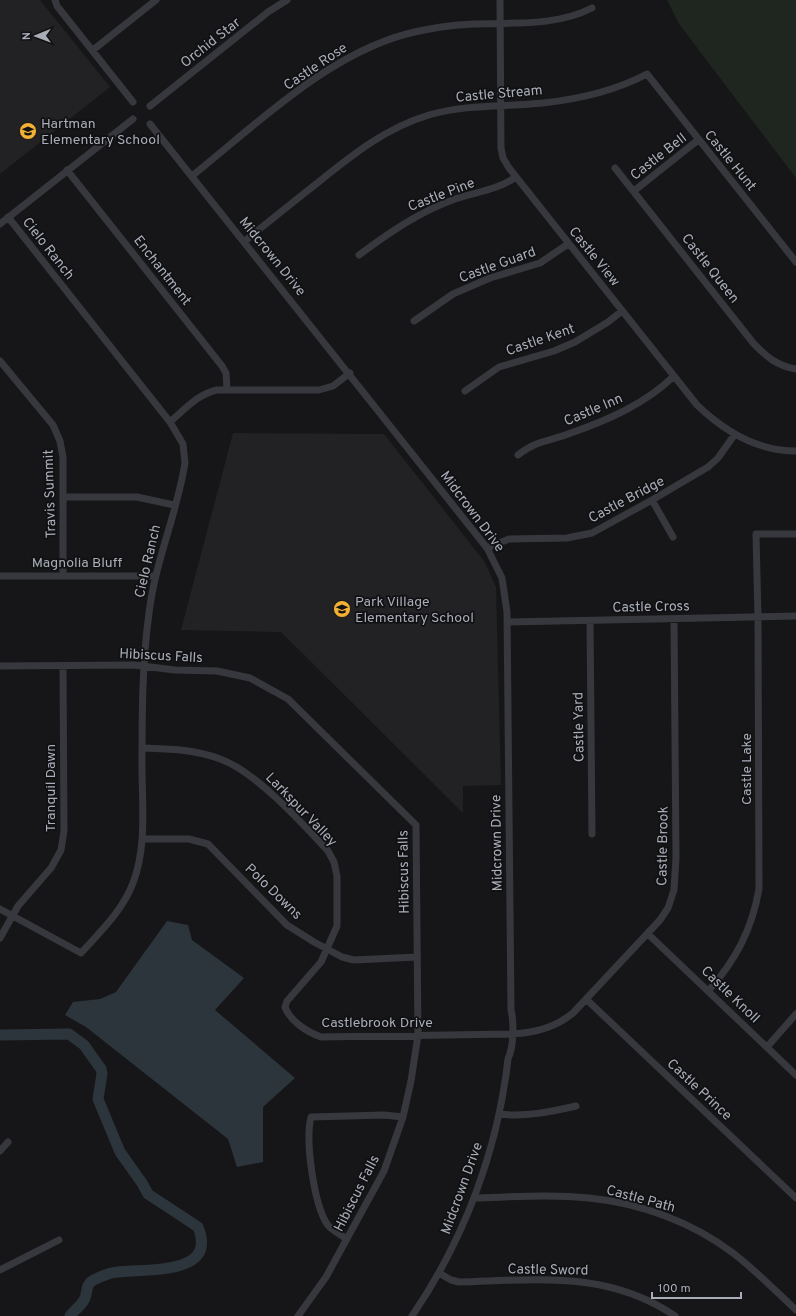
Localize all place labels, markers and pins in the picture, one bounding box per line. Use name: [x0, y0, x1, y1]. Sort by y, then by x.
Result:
place label: Hartman Elementary School: [41, 116, 160, 149]
school or university icon: Hartman Elementary School: [18, 121, 38, 141]
place label: Park Village Elementary School: [355, 594, 474, 627]
school or university icon: Park Village Elementary School: [332, 599, 352, 619]

